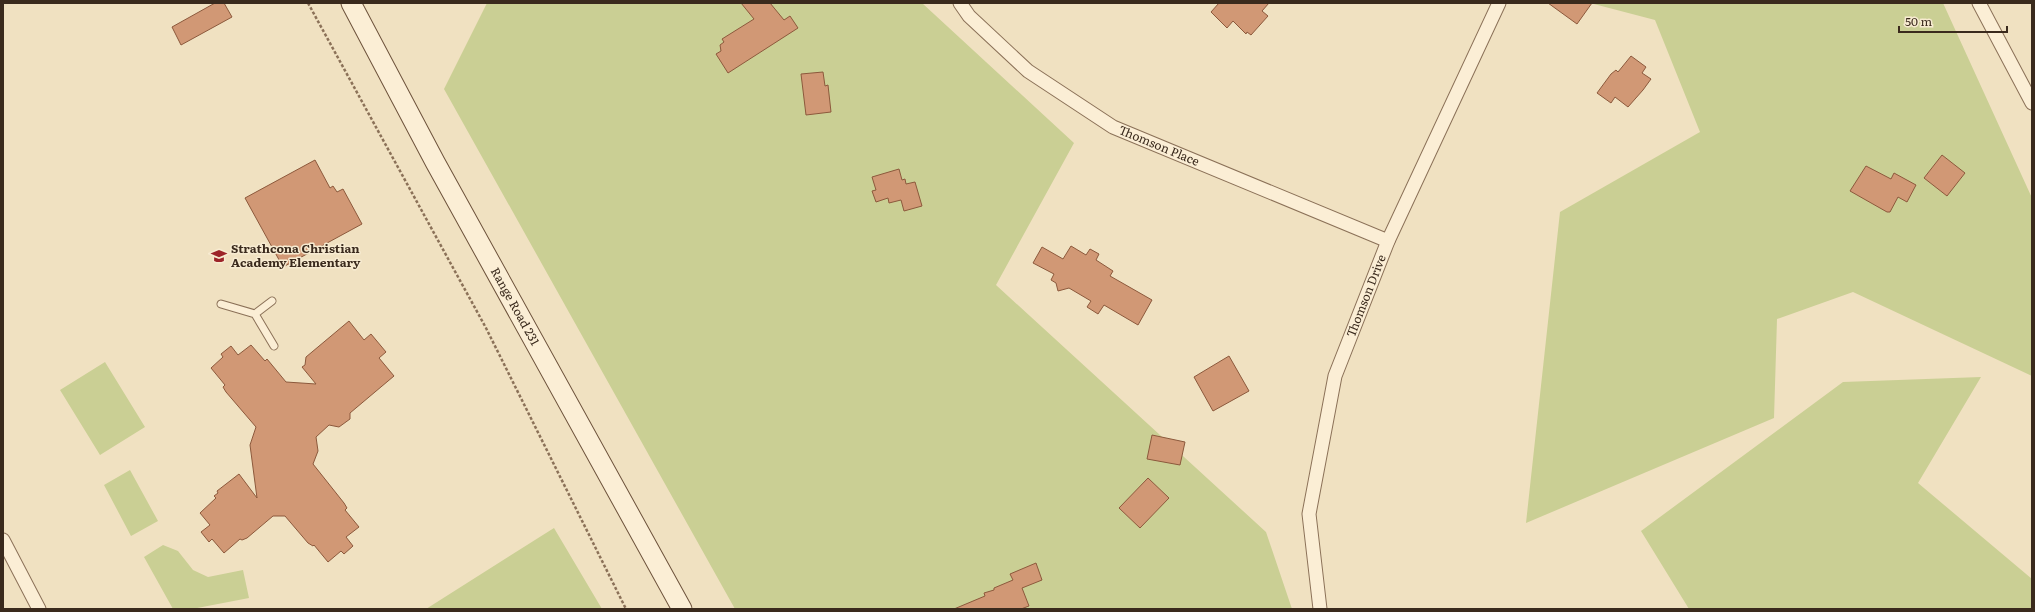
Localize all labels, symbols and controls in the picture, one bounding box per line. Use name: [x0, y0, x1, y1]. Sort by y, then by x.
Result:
scale bar: [1899, 8, 2007, 34]
text: 50 m: [1905, 12, 1932, 30]
street label: Thomson Place: [1116, 120, 1202, 170]
place label: Strathcona Christian Academy Elementary: [231, 239, 361, 271]
school or university icon: Strathcona Christian Academy Elementary: [210, 247, 228, 265]
street label: Thomson Drive: [1341, 252, 1390, 340]
street label: Range Road 231: [487, 264, 545, 349]

